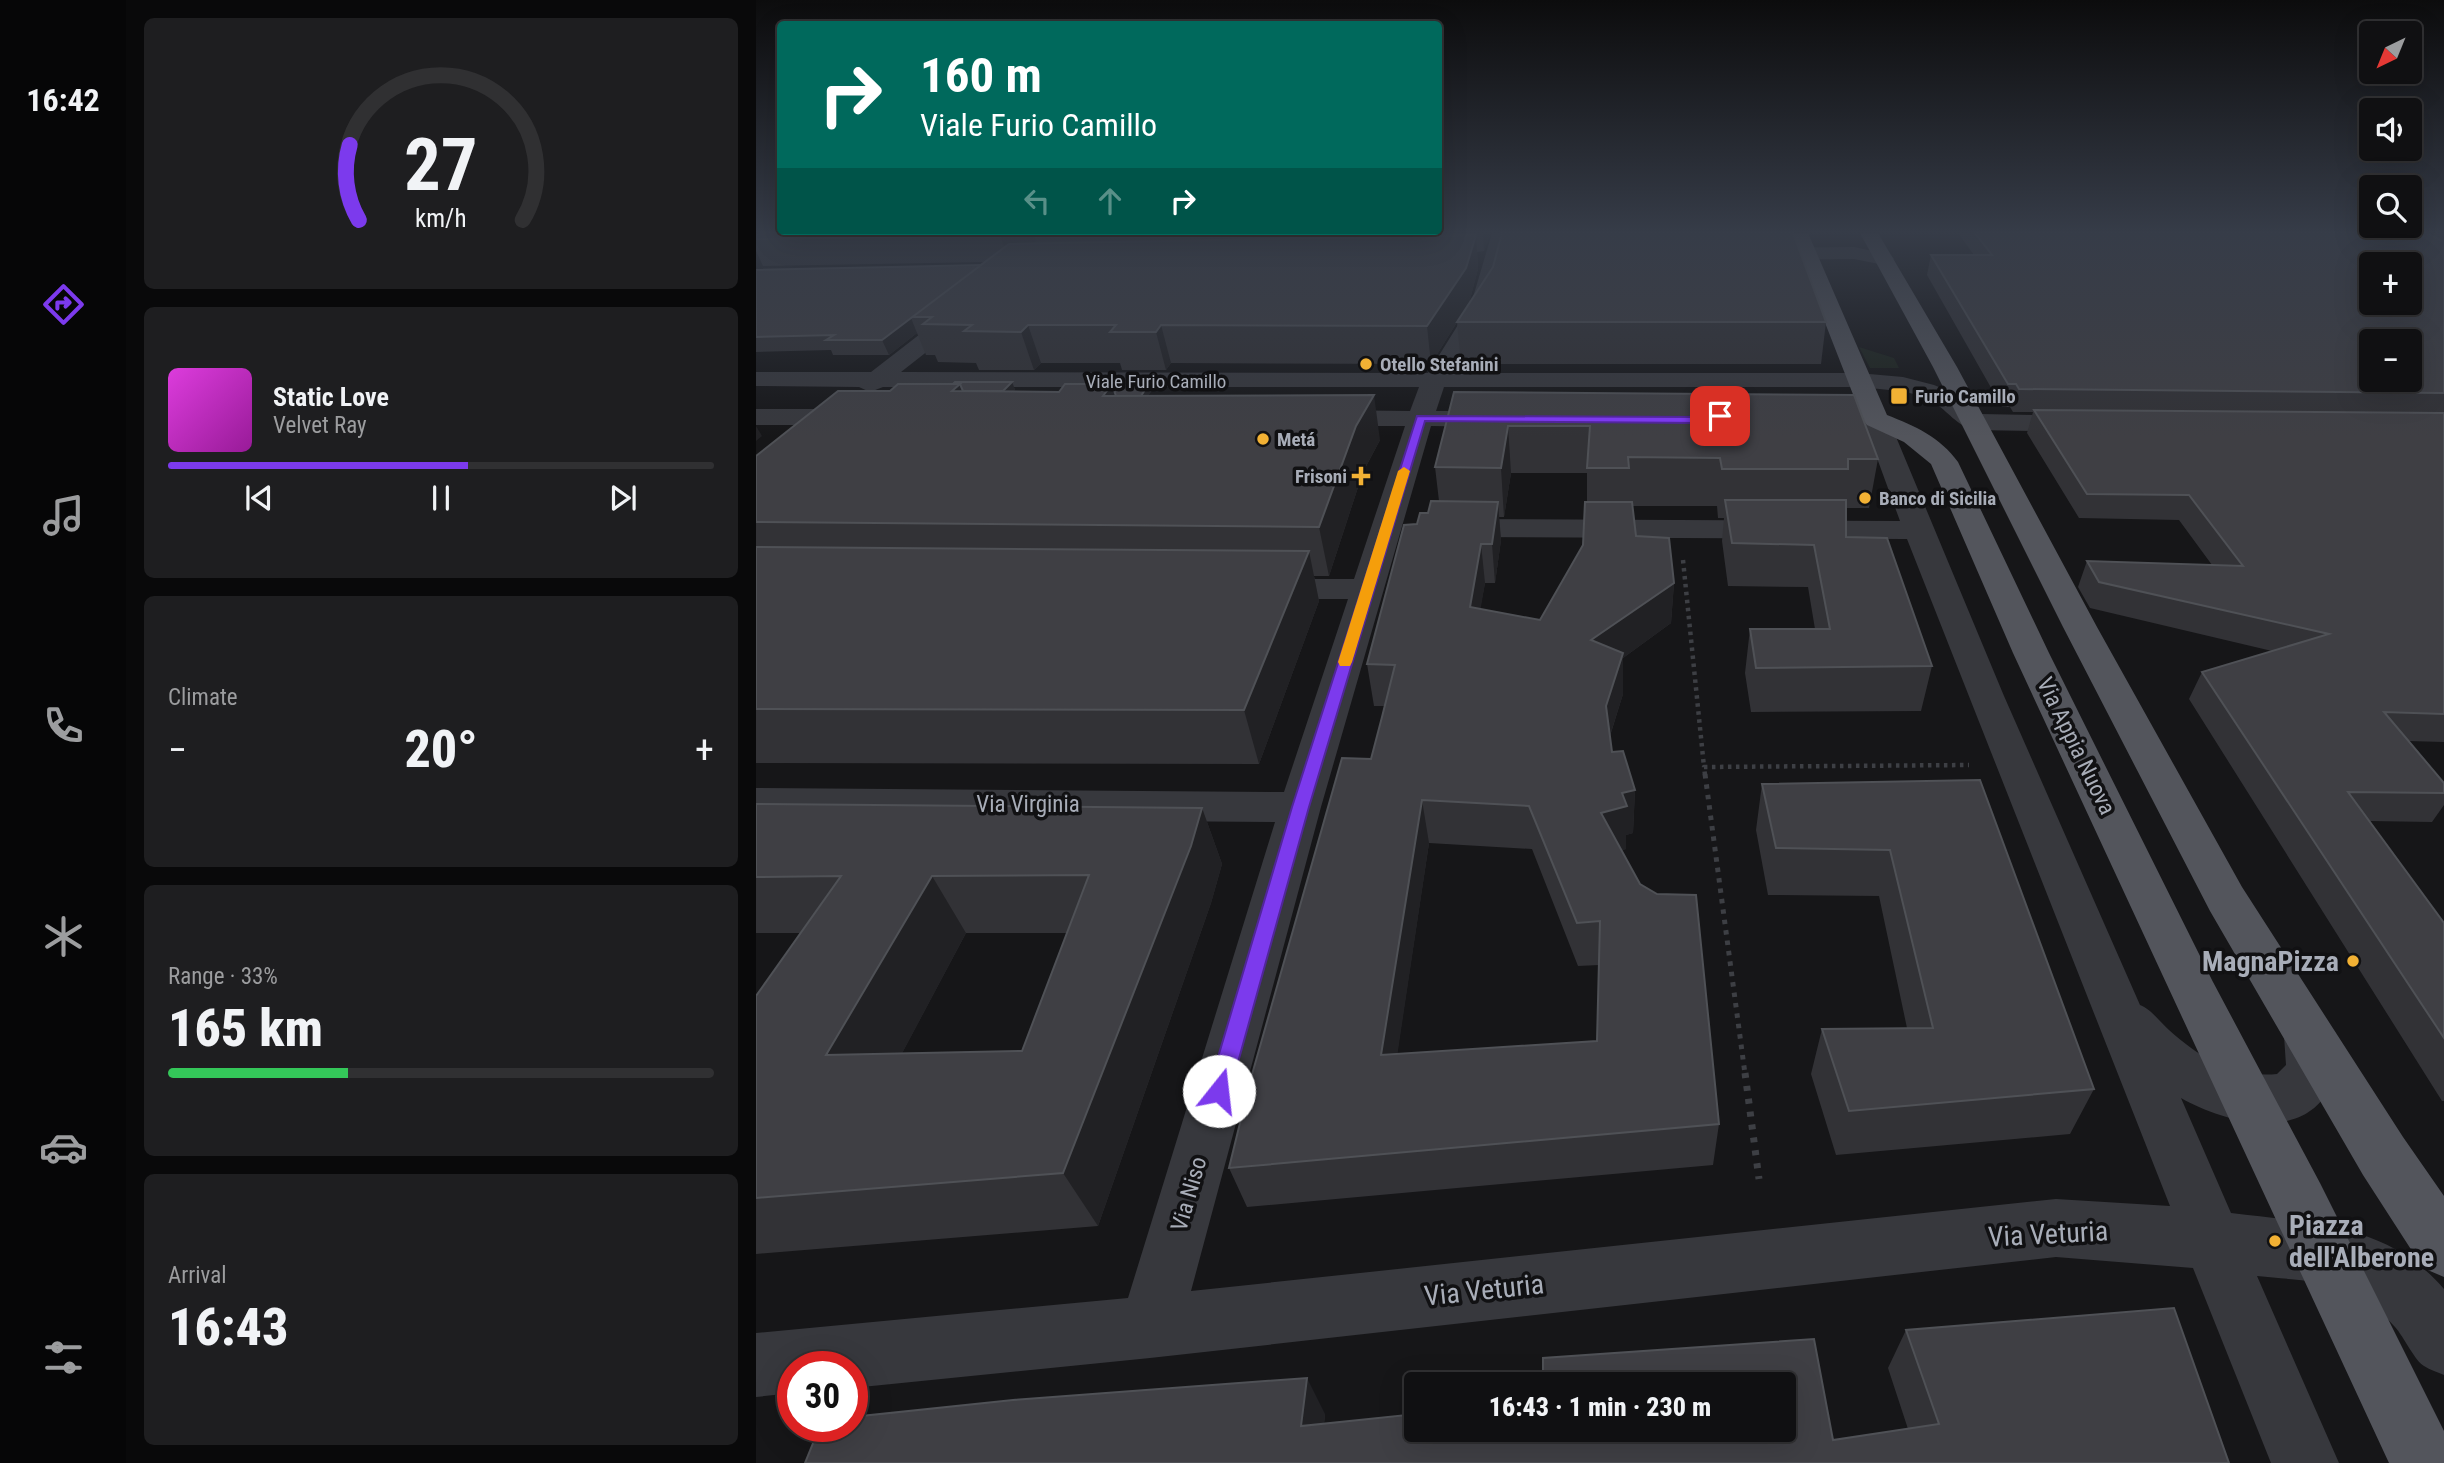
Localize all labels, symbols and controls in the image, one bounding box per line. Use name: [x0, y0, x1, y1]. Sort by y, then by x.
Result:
north arrow: [2359, 21, 2422, 84]
map controls: [2359, 21, 2422, 392]
text: 160 m: [920, 47, 1042, 104]
icon: right: [805, 49, 896, 140]
text: 16:42: [26, 81, 100, 119]
button: sound: [2359, 98, 2422, 161]
text: Viale Furio Camillo: [920, 106, 1157, 144]
text: 27: [404, 122, 478, 208]
button: search: [2359, 175, 2422, 238]
icon: left: [1018, 182, 1056, 220]
icon: ahead: [1091, 182, 1129, 220]
icon: right: [1164, 182, 1202, 220]
text: km/h: [415, 203, 467, 232]
button: +: [2359, 252, 2422, 315]
icon: directions: [39, 280, 88, 329]
button: −: [2359, 329, 2422, 392]
place label: Otello Stefanini: [1380, 353, 1498, 376]
marker: Otello Stefanini: [1358, 356, 1374, 372]
street label: Viale Furio Camillo: [1086, 370, 1226, 393]
text: Static Love: [273, 382, 389, 412]
place label: Furio Camillo: [1915, 385, 2016, 408]
pin: [1690, 386, 1750, 446]
marker: Furio Camillo: [1889, 386, 1909, 406]
icon: arrive: [1701, 397, 1739, 435]
text: Velvet Ray: [273, 412, 367, 439]
place label: Metá: [1277, 428, 1315, 451]
marker: Metá: [1255, 431, 1271, 447]
place label: Frisoni: [1295, 465, 1347, 488]
marker: Frisoni: [1353, 468, 1369, 484]
icon: previous: [240, 479, 278, 517]
icon: pause: [422, 479, 460, 517]
icon: next: [604, 479, 642, 517]
place label: Banco di Sicilia: [1879, 487, 1996, 510]
marker: Banco di Sicilia: [1857, 490, 1873, 506]
icon: music: [39, 491, 88, 540]
street label: Via Appia Nuova: [2031, 673, 2121, 819]
text: Climate: [168, 684, 238, 711]
icon: phone: [39, 701, 88, 750]
text: 20°: [404, 719, 478, 780]
text: −: [168, 728, 187, 772]
text: +: [695, 728, 714, 772]
street label: Via Virginia: [976, 791, 1080, 818]
icon: climate: [39, 912, 88, 961]
place label: MagnaPizza: [2202, 945, 2339, 978]
marker: MagnaPizza: [2345, 953, 2361, 969]
text: Range · 33%: [168, 963, 278, 990]
text: 165 km: [168, 998, 323, 1059]
position arrow: [1182, 1054, 1256, 1128]
icon: car: [39, 1123, 88, 1172]
street label: Via Niso: [1166, 1154, 1212, 1234]
place label: Piazza dell'Alberone: [2289, 1209, 2434, 1274]
street label: Via Veturia: [1987, 1214, 2109, 1254]
marker: Piazza dell'Alberone: [2267, 1233, 2283, 1249]
text: Arrival: [168, 1262, 227, 1289]
street label: Via Veturia: [1422, 1267, 1546, 1313]
text: 16:43: [168, 1297, 288, 1358]
icon: filters: [39, 1333, 88, 1382]
speed limit sign: 30: [777, 1351, 868, 1442]
text: 16:43 · 1 min · 230 m: [1489, 1392, 1711, 1422]

